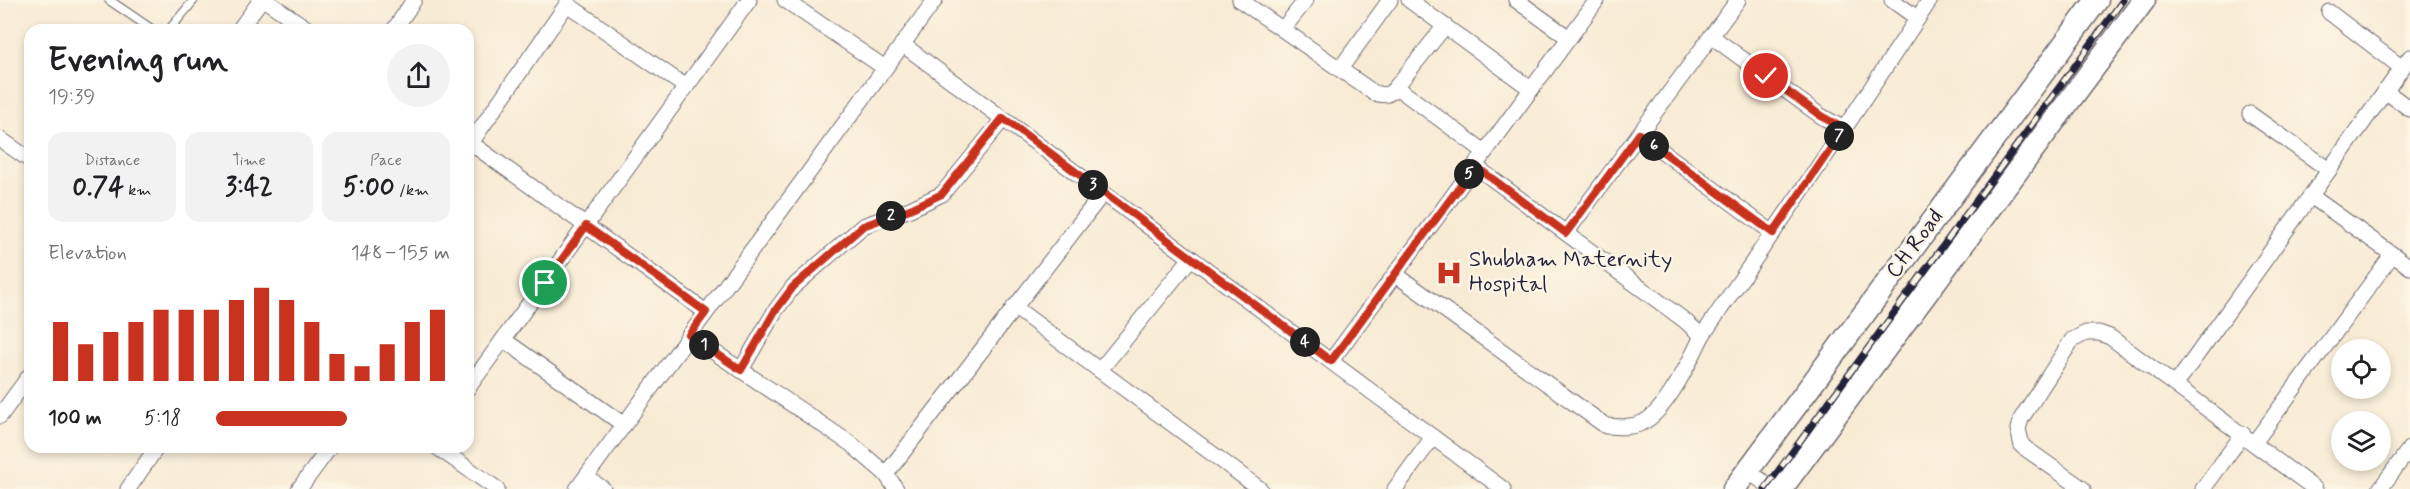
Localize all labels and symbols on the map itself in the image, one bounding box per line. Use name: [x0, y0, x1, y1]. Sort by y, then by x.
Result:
pin: [1740, 50, 1791, 101]
pin: 7: [1824, 121, 1854, 151]
pin: 6: [1639, 131, 1669, 161]
pin: 5: [1454, 159, 1484, 189]
pin: 3: [1078, 170, 1108, 200]
pin: 2: [876, 201, 906, 231]
street label: CH Road: [1880, 204, 1950, 284]
place label: Shubham Maternity Hospital: [1469, 246, 1672, 299]
pin: [519, 257, 570, 308]
hospital icon: Shubham Maternity Hospital: [1434, 258, 1464, 288]
pin: 4: [1290, 327, 1320, 357]
pin: 1: [689, 330, 719, 360]

